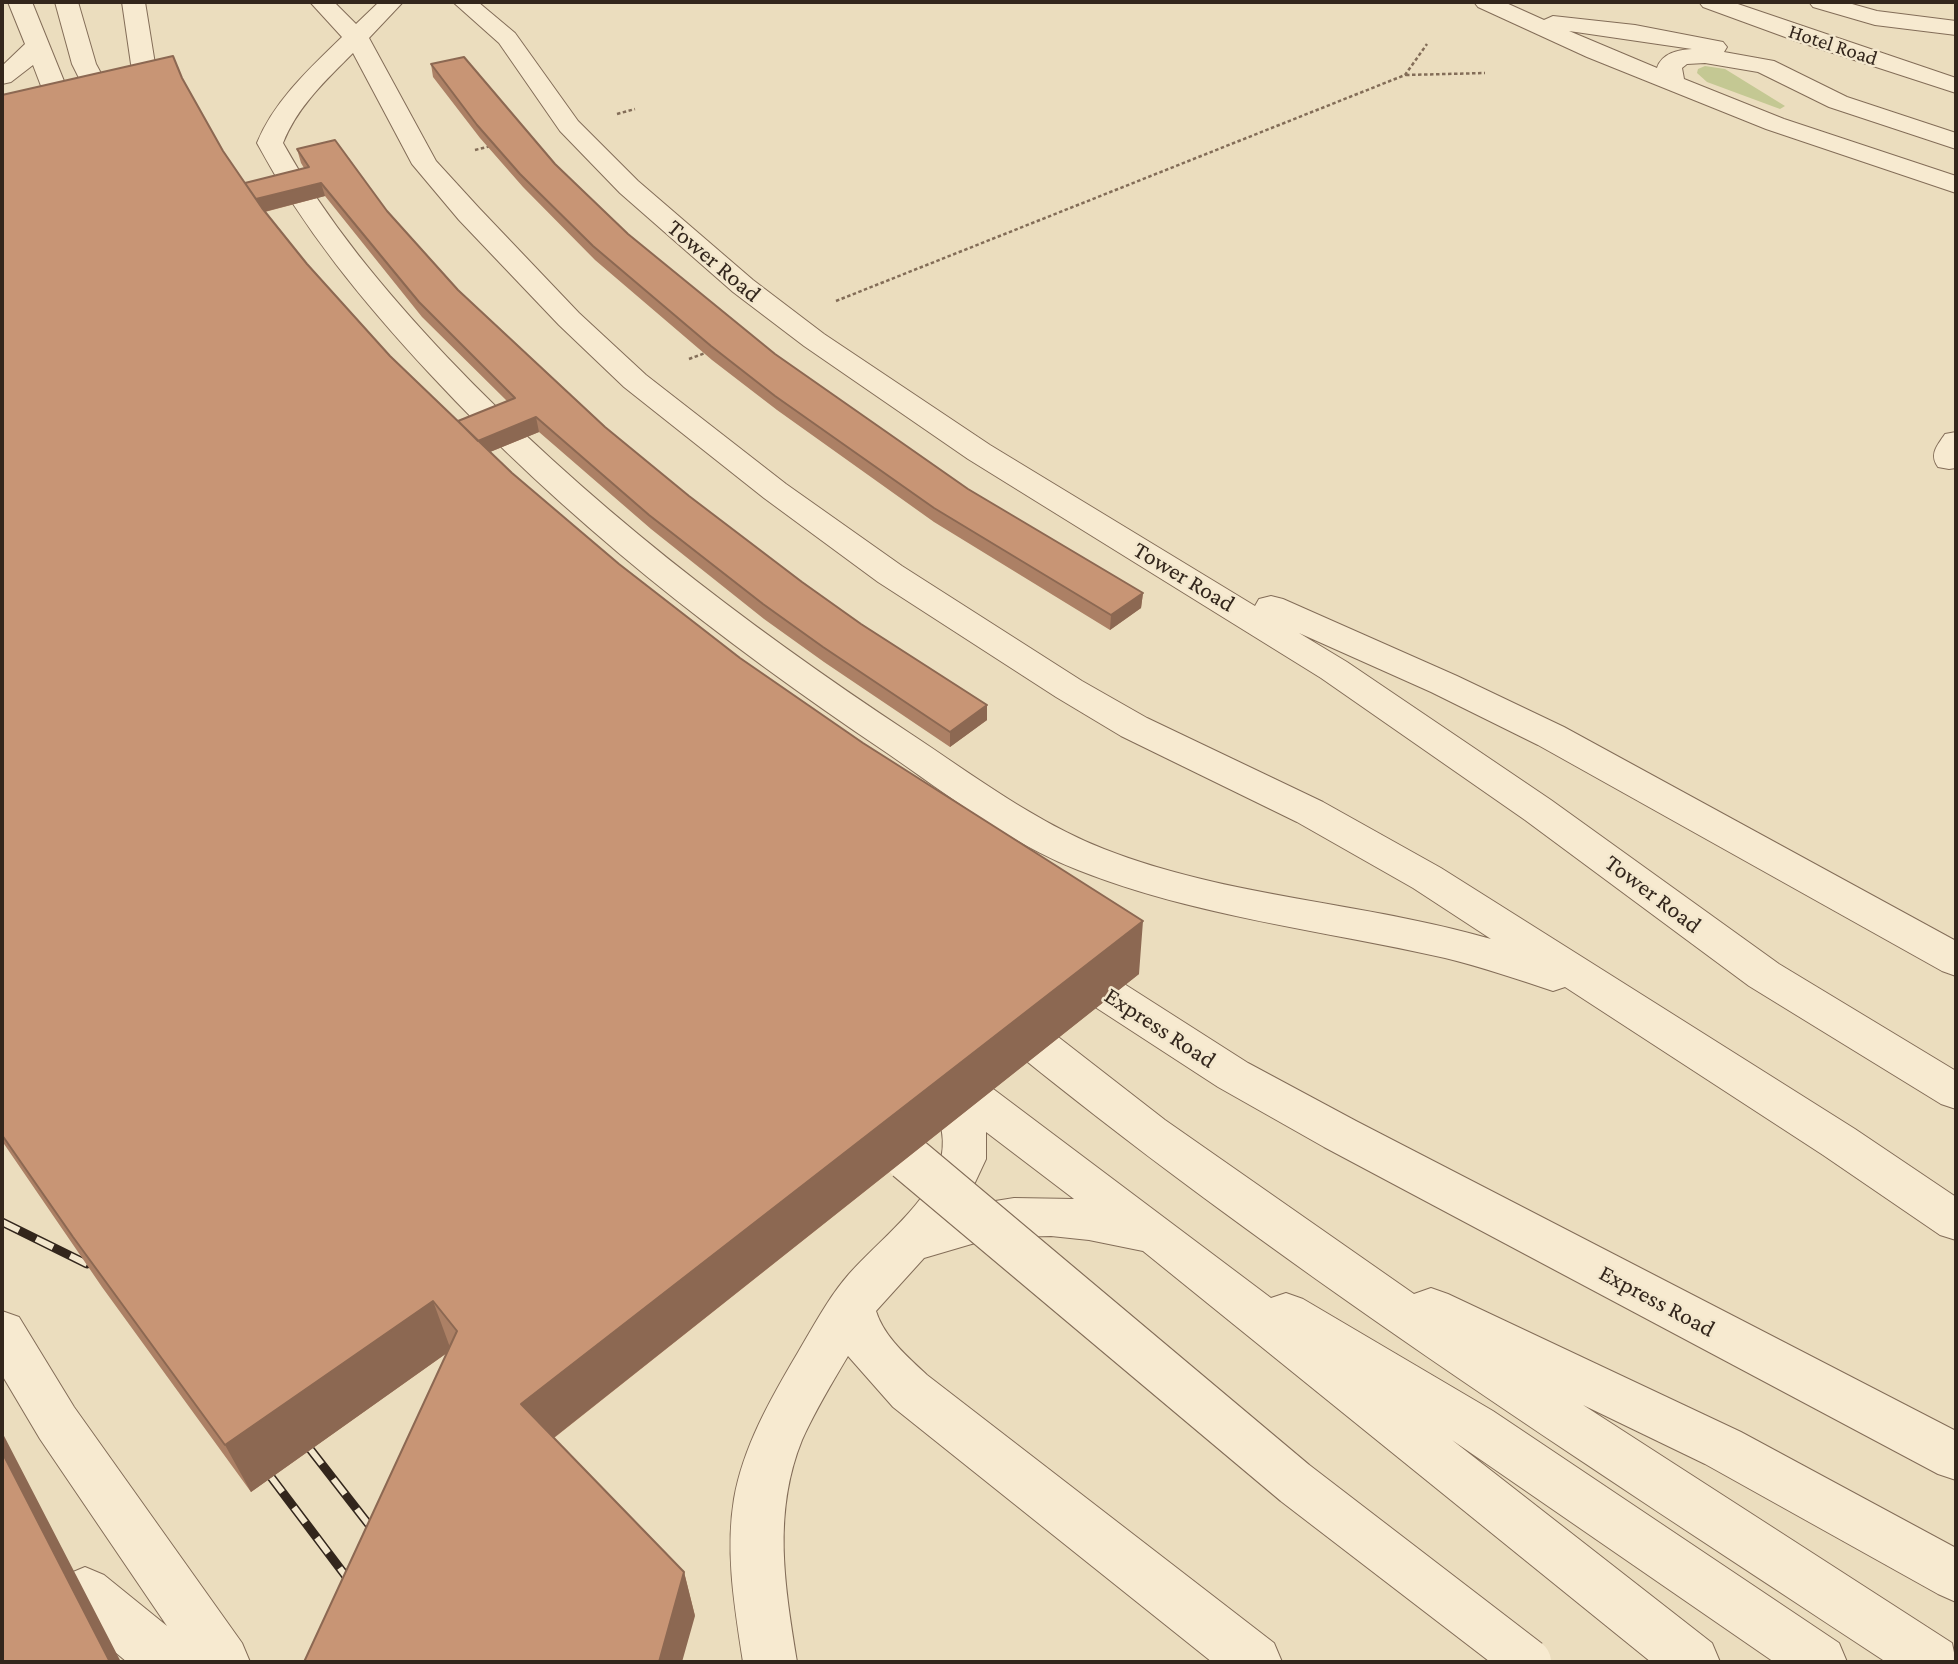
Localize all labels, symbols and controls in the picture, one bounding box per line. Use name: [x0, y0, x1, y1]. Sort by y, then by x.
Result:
street label: Hotel Road: [1785, 19, 1881, 71]
street label: Tower Road: [661, 213, 767, 309]
street label: Tower Road: [1128, 535, 1240, 619]
street label: Tower Road: [1599, 848, 1707, 940]
street label: Express Road: [1099, 981, 1221, 1075]
street label: Express Road: [1594, 1258, 1720, 1344]

